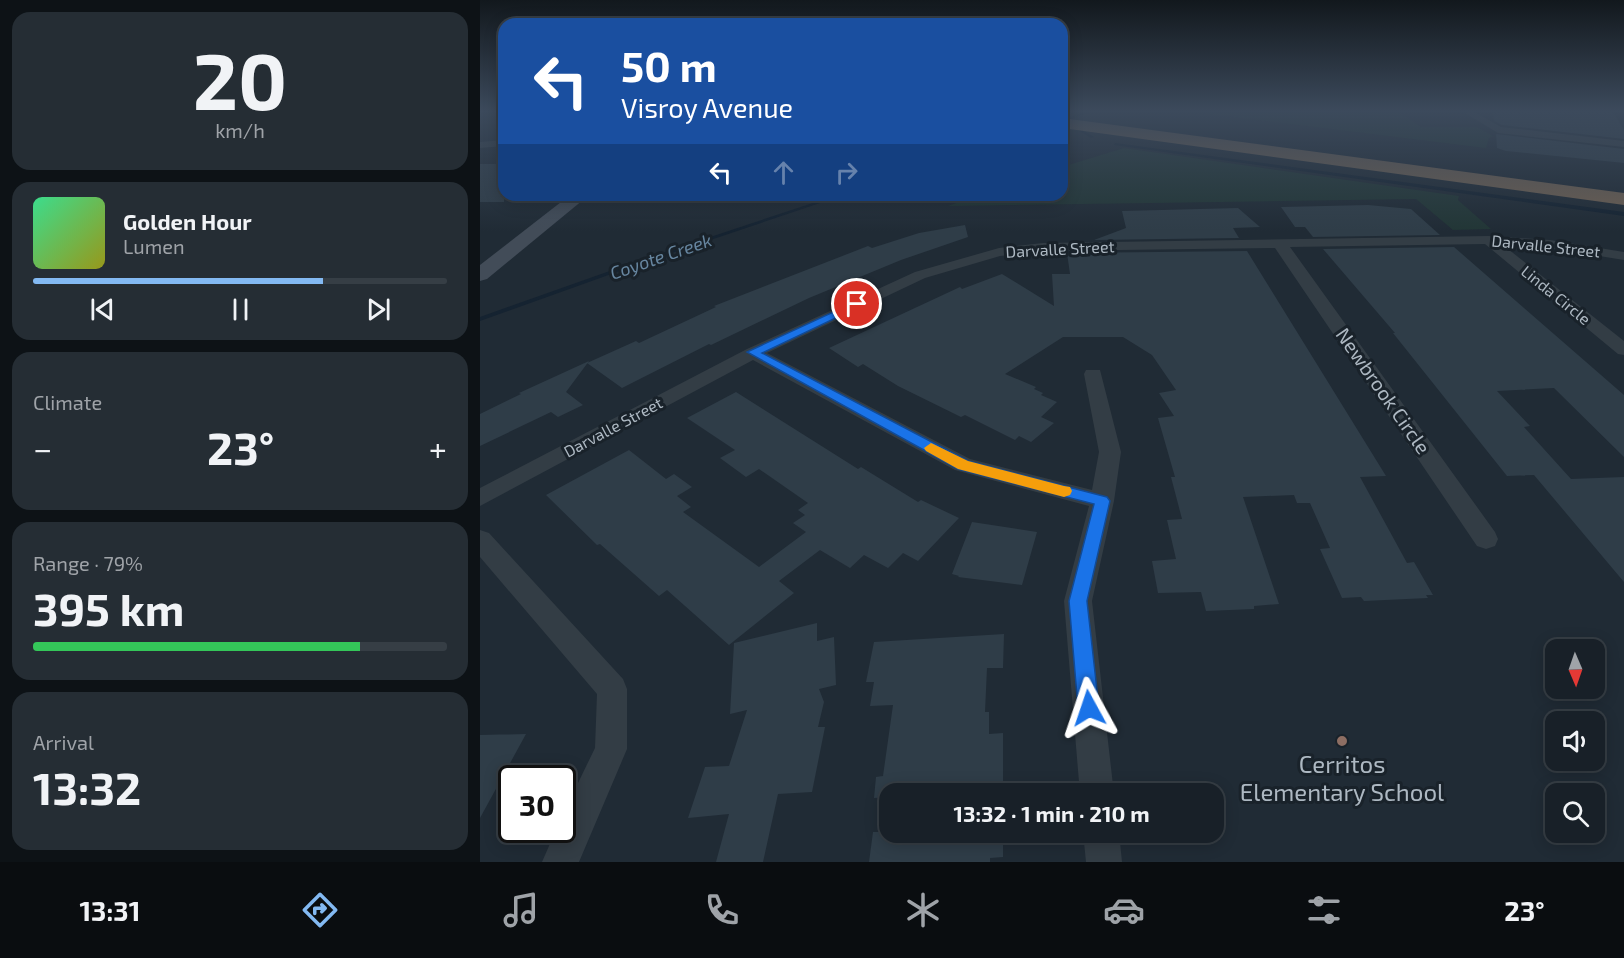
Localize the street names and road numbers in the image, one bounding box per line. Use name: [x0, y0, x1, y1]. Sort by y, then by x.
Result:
street label: Darvalle Street: [1491, 230, 1601, 261]
street label: Darvalle Street: [1005, 236, 1115, 261]
street label: Linda Circle: [1518, 261, 1595, 328]
street label: Newbrook Circle: [1331, 323, 1436, 458]
street label: Darvalle Street: [560, 393, 665, 461]

